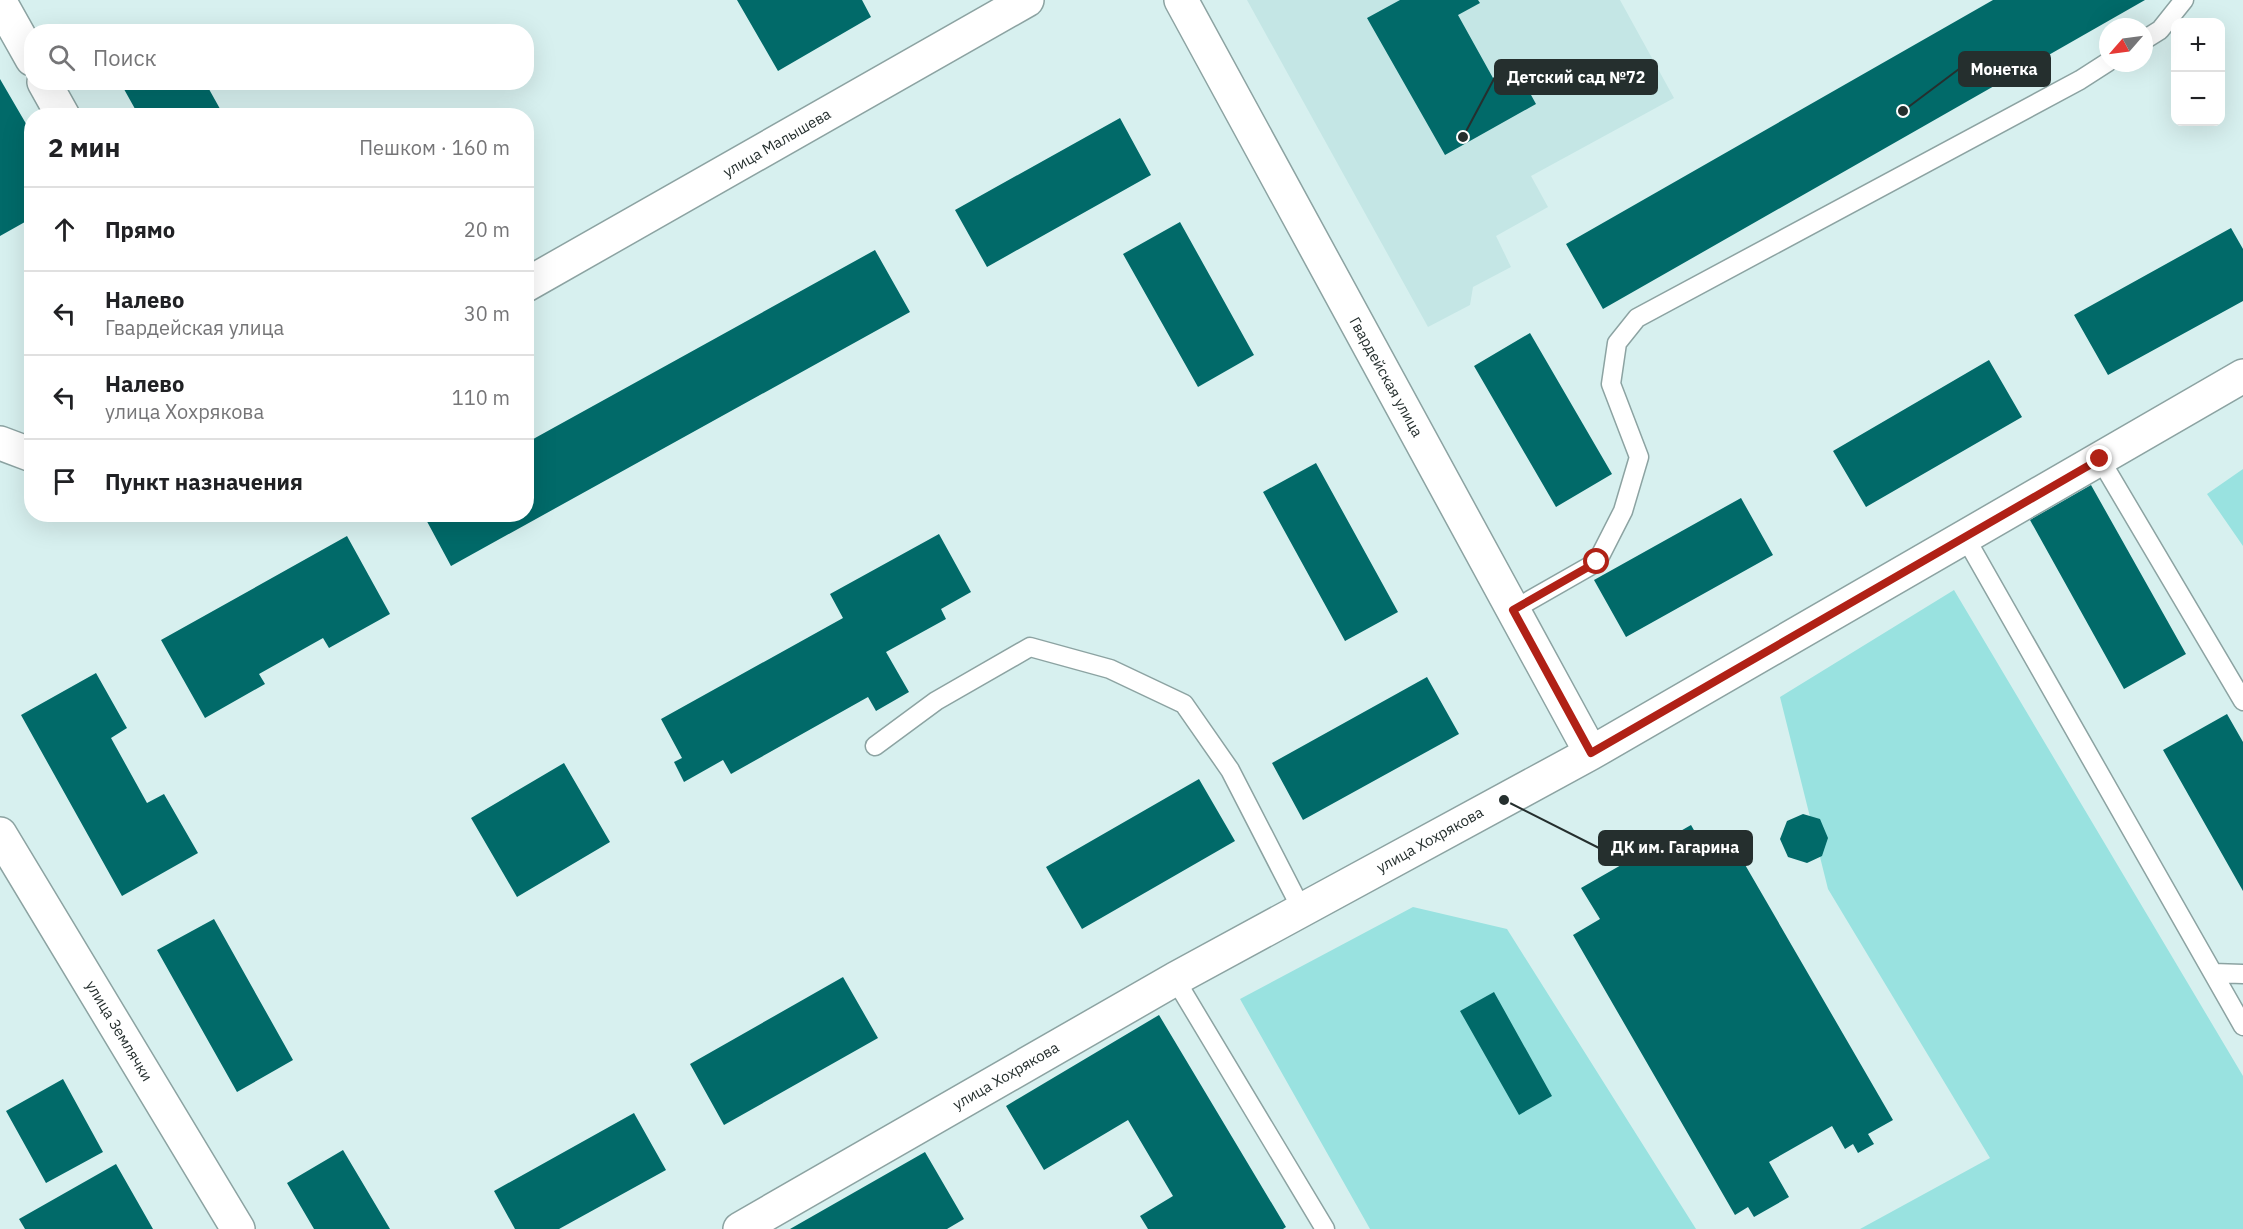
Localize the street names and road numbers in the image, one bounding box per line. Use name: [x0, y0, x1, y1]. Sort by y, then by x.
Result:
street label: улица Малышева: [719, 104, 834, 181]
street label: Гвардейская улица: [1346, 313, 1427, 440]
street label: улица Хохрякова: [1373, 802, 1487, 877]
street label: улица Землячки: [82, 977, 157, 1085]
street label: улица Хохрякова: [949, 1038, 1062, 1114]

